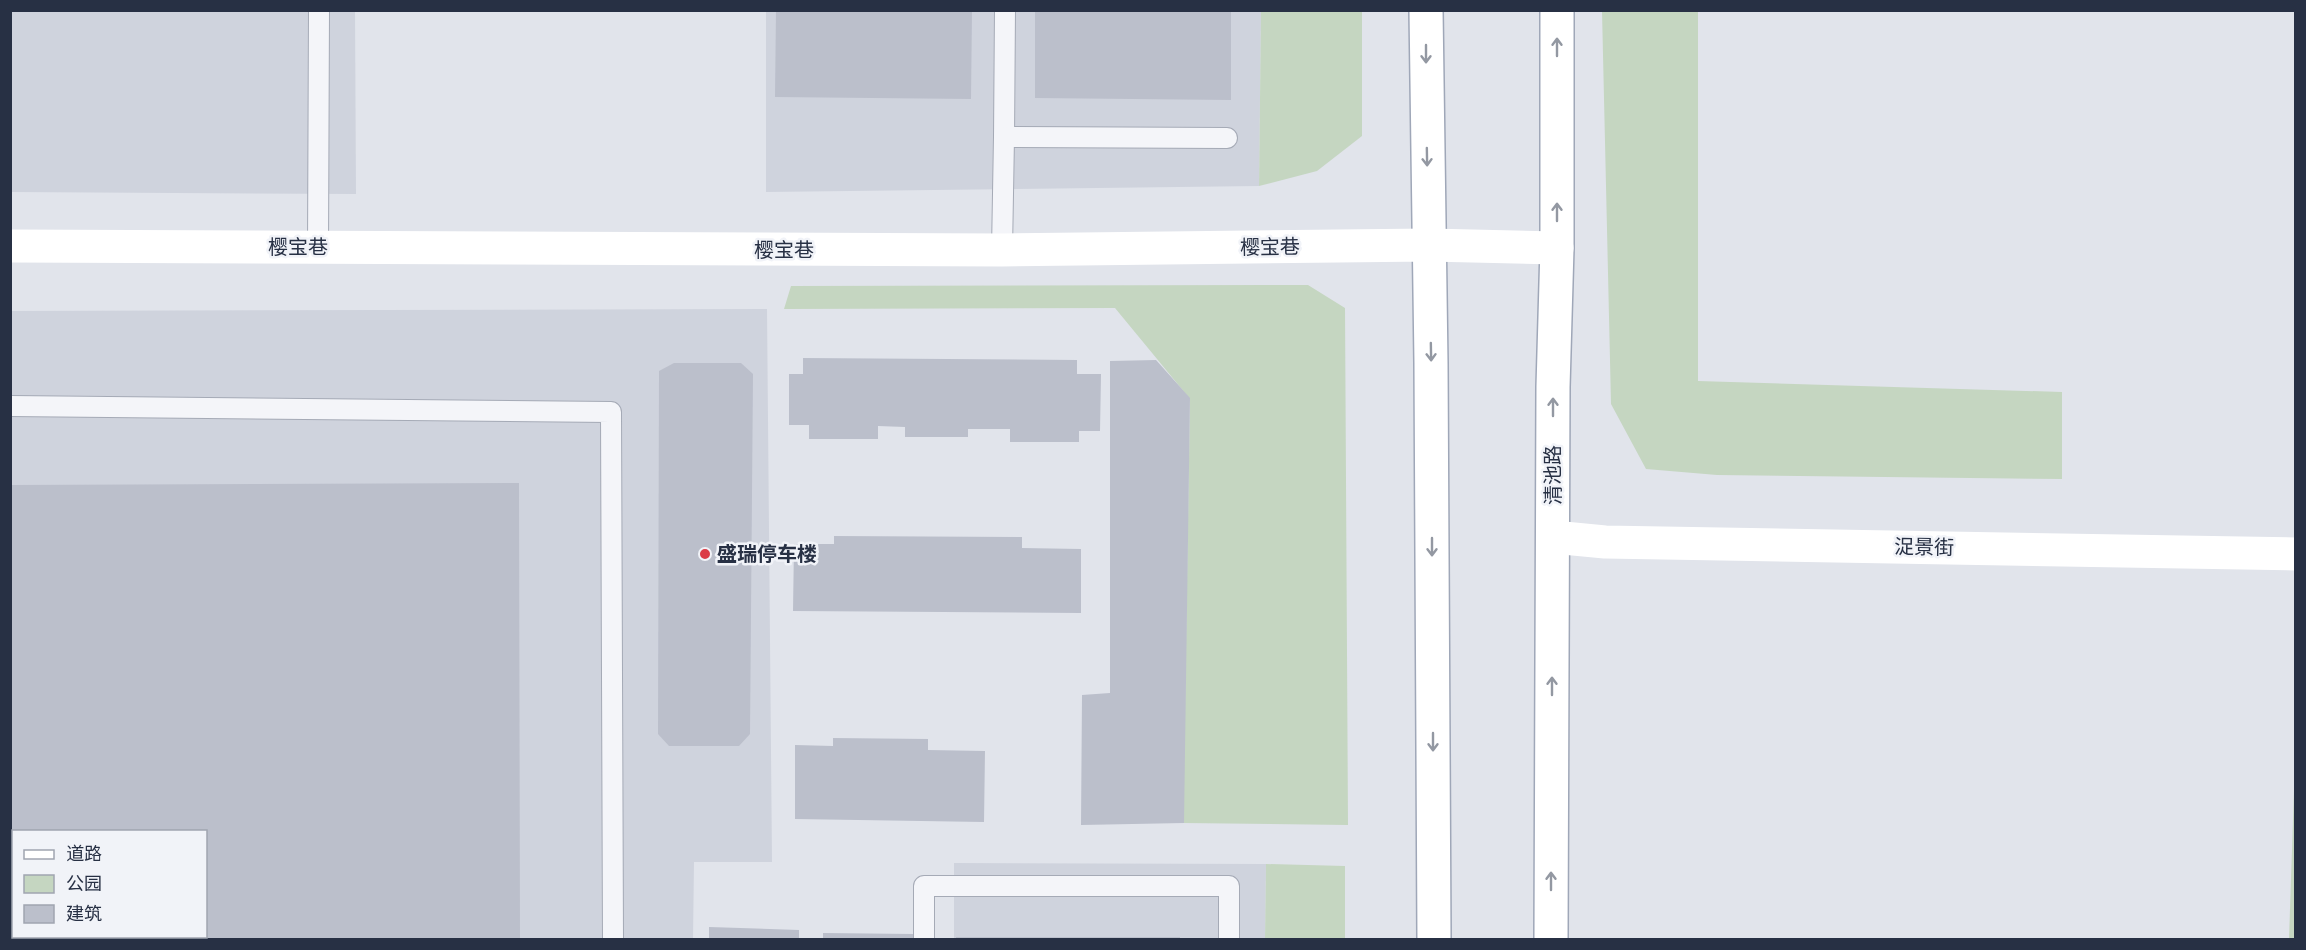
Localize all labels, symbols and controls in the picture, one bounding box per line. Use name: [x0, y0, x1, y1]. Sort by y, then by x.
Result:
one-way arrow: [1551, 37, 1563, 57]
one-way arrow: [1420, 44, 1432, 64]
one-way arrow: [1422, 146, 1433, 166]
one-way arrow: [1551, 203, 1563, 223]
street label: 樱宝巷: [1240, 235, 1300, 259]
street label: 樱宝巷: [268, 236, 328, 258]
street label: 樱宝巷: [754, 239, 814, 261]
one-way arrow: [1425, 341, 1437, 361]
one-way arrow: [1547, 398, 1559, 418]
street label: 清池路: [1542, 445, 1564, 505]
street label: 浞景街: [1894, 535, 1954, 559]
one-way arrow: [1426, 536, 1438, 556]
place label: 盛瑞停车楼: [717, 543, 817, 565]
marker: 盛瑞停车楼: [698, 547, 712, 561]
one-way arrow: [1546, 677, 1558, 697]
one-way arrow: [1427, 731, 1439, 751]
legend: [12, 830, 207, 938]
text: 道路: [66, 844, 102, 864]
one-way arrow: [1545, 872, 1557, 892]
text: 公园: [66, 874, 102, 894]
text: 建筑: [66, 904, 102, 924]

